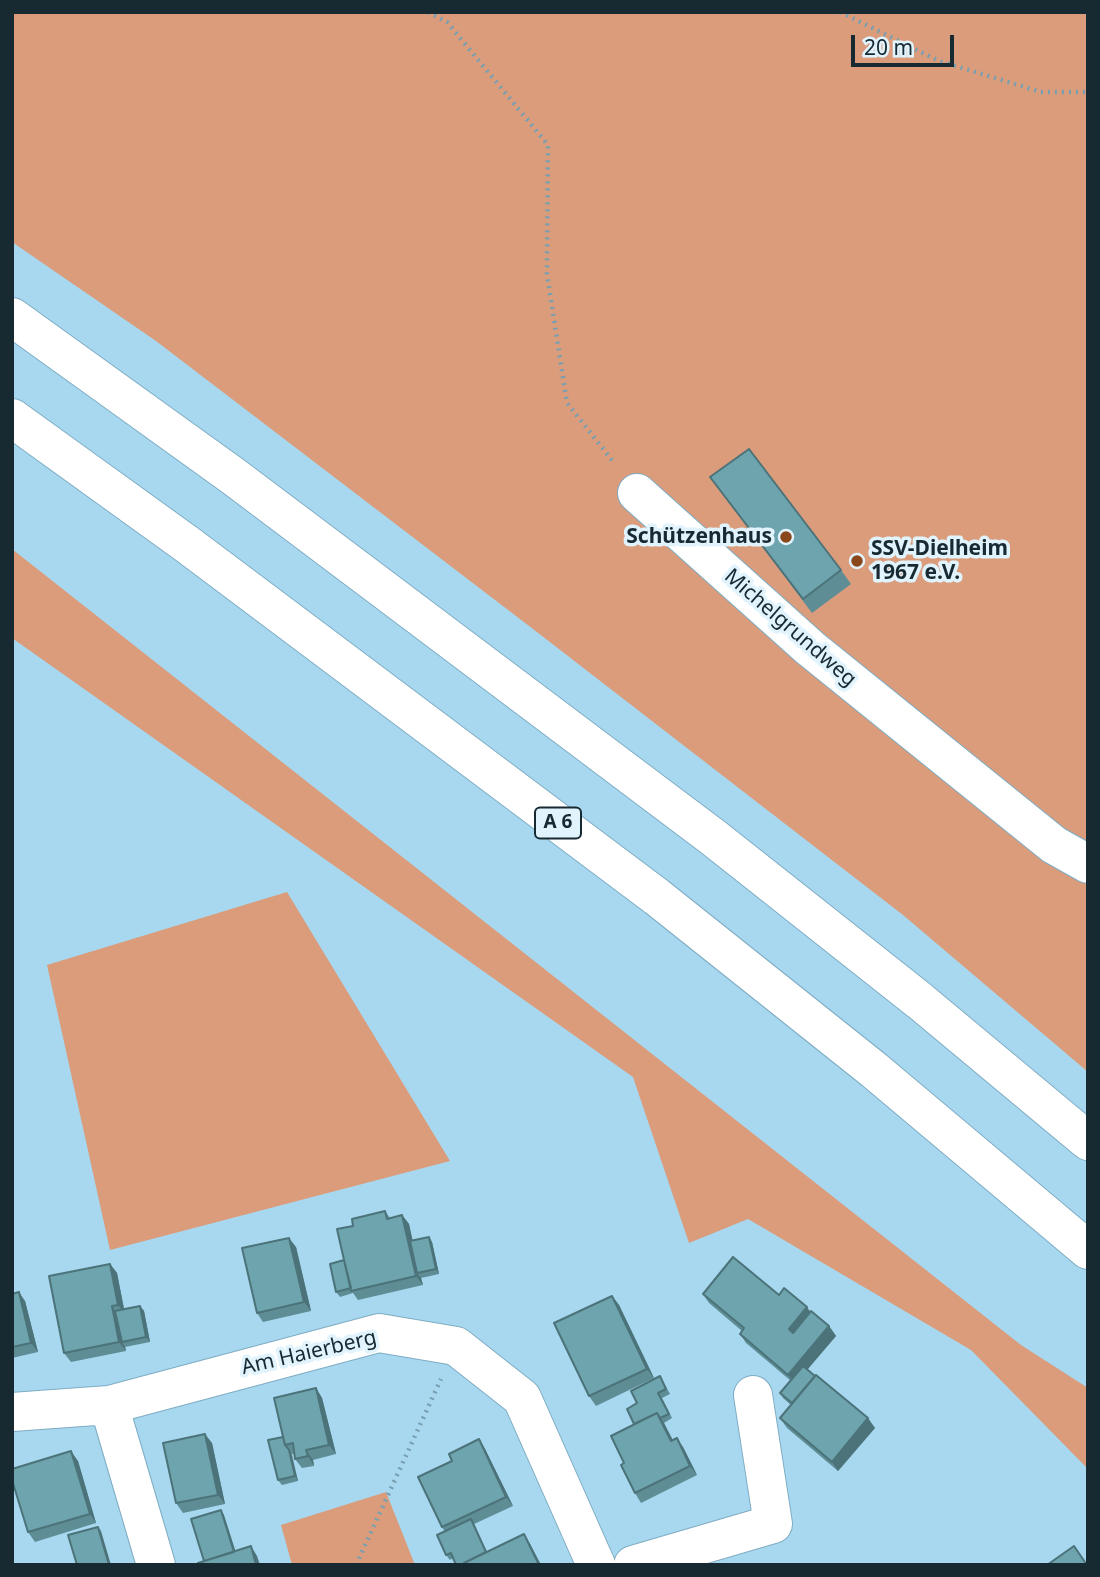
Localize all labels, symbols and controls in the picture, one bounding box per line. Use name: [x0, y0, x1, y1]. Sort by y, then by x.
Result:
scale bar: [855, 21, 958, 65]
text: 20 m: [864, 33, 913, 61]
place label: Schützenhaus: [626, 524, 772, 550]
marker: Schützenhaus: [778, 529, 794, 545]
place label: SSV-Dielheim 1967 e.V.: [871, 536, 1008, 586]
marker: SSV-Dielheim 1967 e.V.: [849, 553, 865, 569]
street label: Michelgrundweg: [719, 564, 861, 692]
road number: A 6: [535, 808, 581, 838]
street label: Am Haierberg: [239, 1325, 379, 1381]

